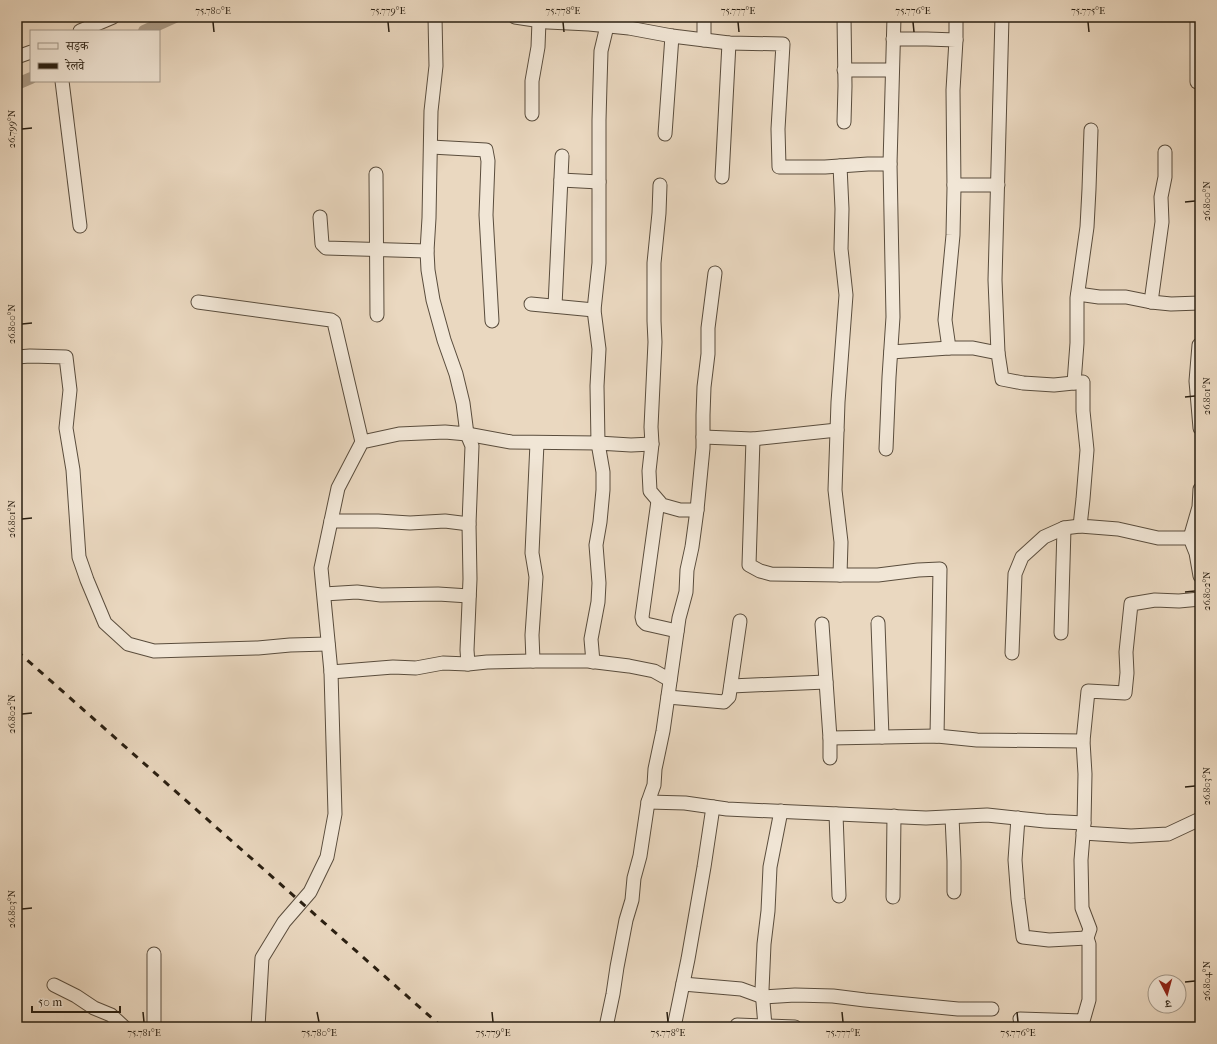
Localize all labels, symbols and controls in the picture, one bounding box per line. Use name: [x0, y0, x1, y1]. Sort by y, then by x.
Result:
text: 75.780°E: [195, 5, 231, 17]
text: 75.779°E: [370, 5, 406, 17]
text: 75.778°E: [546, 5, 580, 17]
text: 75.777°E: [721, 5, 755, 17]
text: 75.776°E: [895, 5, 931, 17]
text: 75.775°E: [1071, 5, 1105, 17]
legend: [30, 30, 160, 82]
text: सड़क: [65, 39, 90, 53]
text: रेलवे: [64, 58, 85, 73]
text: 26.799°N: [6, 109, 18, 148]
text: 26.800°N: [1201, 181, 1213, 221]
text: 26.800°N: [6, 304, 18, 344]
text: 26.801°N: [1201, 377, 1213, 415]
text: 26.801°N: [6, 500, 18, 538]
text: 26.802°N: [1201, 571, 1213, 611]
text: 26.802°N: [6, 694, 18, 734]
text: 26.803°N: [1201, 766, 1213, 805]
text: 26.803°N: [6, 889, 18, 928]
text: 26.804°N: [1201, 961, 1213, 1001]
north arrow: [1147, 974, 1187, 1014]
scale bar: [32, 988, 120, 1014]
text: 50 m: [38, 995, 62, 1009]
text: उ: [1163, 997, 1172, 1010]
text: 75.781°E: [127, 1027, 161, 1039]
text: 75.780°E: [301, 1027, 337, 1039]
text: 75.779°E: [475, 1027, 511, 1039]
text: 75.778°E: [651, 1027, 685, 1039]
text: 75.777°E: [826, 1027, 860, 1039]
text: 75.776°E: [1000, 1027, 1036, 1039]

